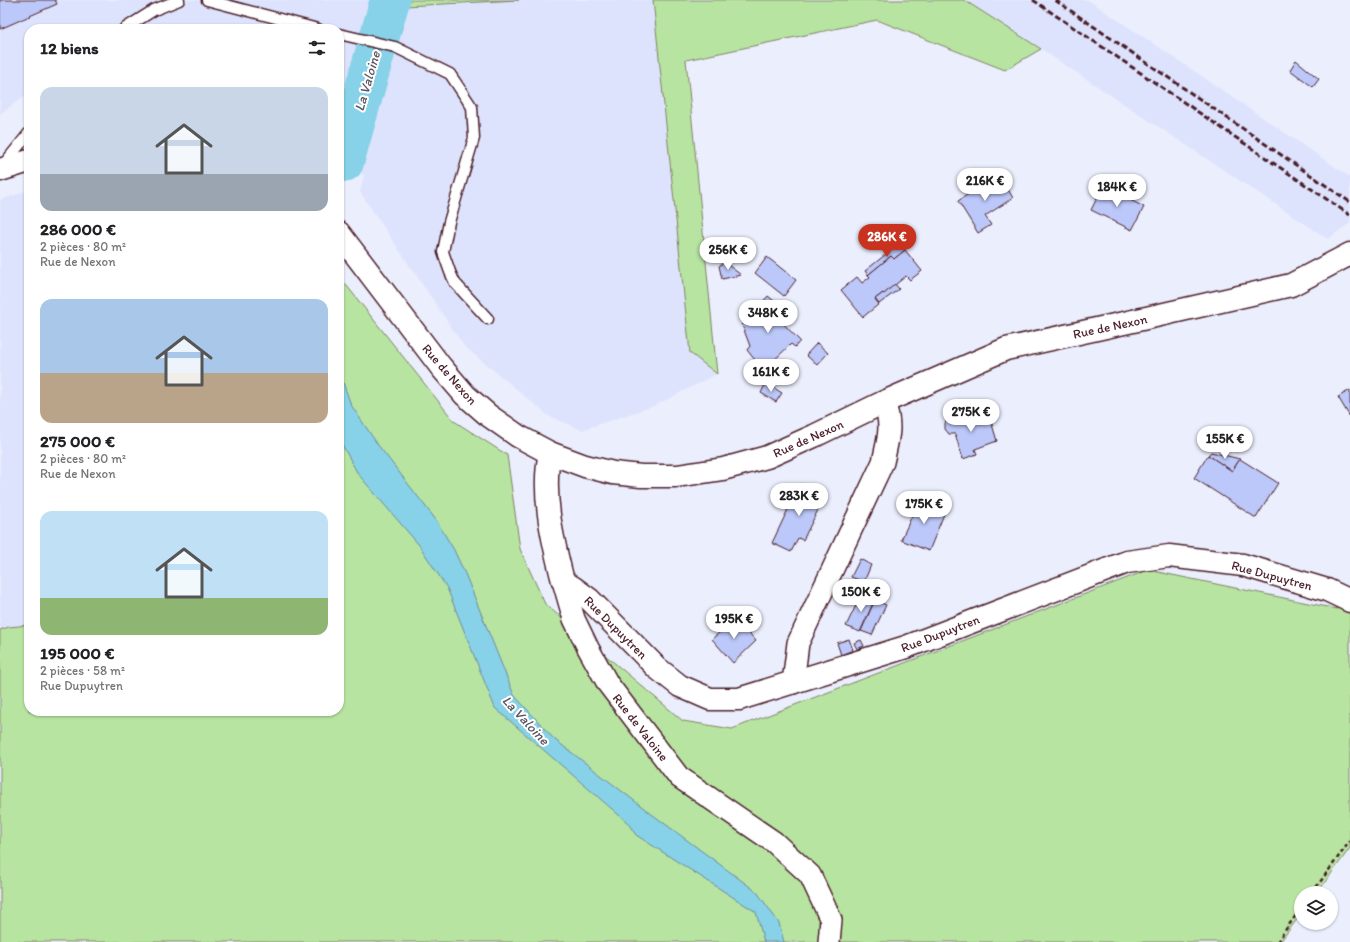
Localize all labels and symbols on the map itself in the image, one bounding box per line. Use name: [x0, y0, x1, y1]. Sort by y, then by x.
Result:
water label: La Valoine: [351, 48, 384, 113]
pin: 216K €: [952, 168, 1018, 202]
pin: 184K €: [1084, 174, 1150, 208]
pin: 286K €: [854, 224, 920, 258]
pin: 256K €: [695, 237, 761, 271]
pin: 348K €: [735, 300, 801, 334]
street label: Rue de Nexon: [1072, 311, 1149, 342]
street label: Rue de Nexon: [419, 341, 480, 408]
pin: 161K €: [738, 359, 804, 393]
pin: 275K €: [938, 399, 1004, 433]
street label: Rue de Nexon: [771, 416, 846, 461]
pin: 155K €: [1192, 426, 1258, 460]
pin: 283K €: [766, 483, 832, 517]
pin: 175K €: [891, 491, 957, 525]
street label: Rue Dupuytren: [1230, 558, 1314, 593]
pin: 150K €: [828, 579, 894, 613]
street label: Rue Dupuytren: [581, 593, 650, 662]
pin: 195K €: [701, 606, 767, 640]
street label: Rue Dupuytren: [899, 612, 982, 655]
street label: Rue de Valoine: [610, 691, 672, 764]
water label: La Valoine: [498, 692, 554, 750]

